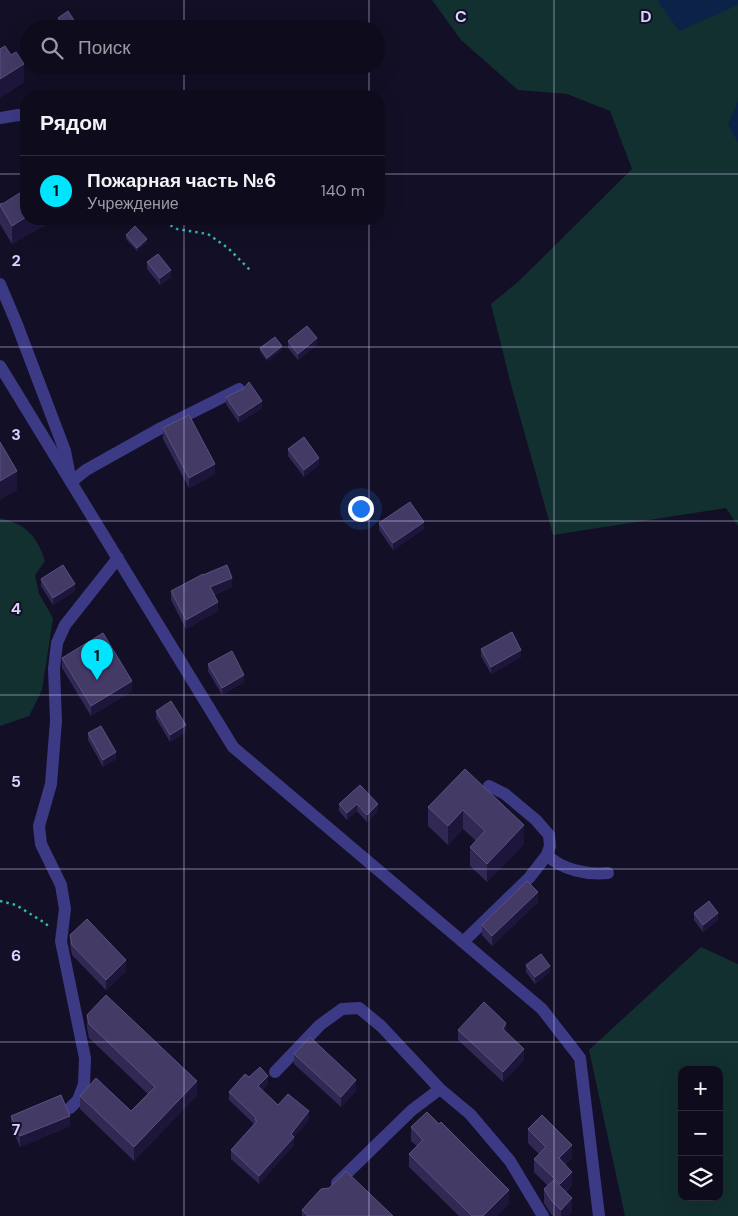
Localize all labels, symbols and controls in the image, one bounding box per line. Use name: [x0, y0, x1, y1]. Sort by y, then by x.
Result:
text: C: [455, 6, 467, 27]
text: D: [640, 6, 652, 27]
search box: [20, 20, 385, 75]
icon: search: [38, 34, 66, 62]
text: Поиск: [78, 35, 131, 60]
text: Рядом: [40, 109, 107, 137]
text: Пожарная часть №6: [87, 168, 276, 193]
text: 1: [53, 180, 59, 201]
text: 140 m: [321, 180, 365, 201]
text: Учреждение: [87, 193, 179, 214]
text: 2: [11, 250, 21, 271]
text: 3: [11, 424, 21, 445]
your location: [348, 496, 374, 522]
text: 4: [11, 598, 21, 619]
pin: 1: [81, 639, 113, 680]
text: 5: [11, 771, 21, 792]
text: 6: [11, 945, 21, 966]
map controls: [678, 1066, 723, 1201]
button: +: [678, 1066, 723, 1111]
button: −: [678, 1111, 723, 1156]
text: 7: [12, 1119, 21, 1140]
button: layers: [678, 1156, 723, 1201]

